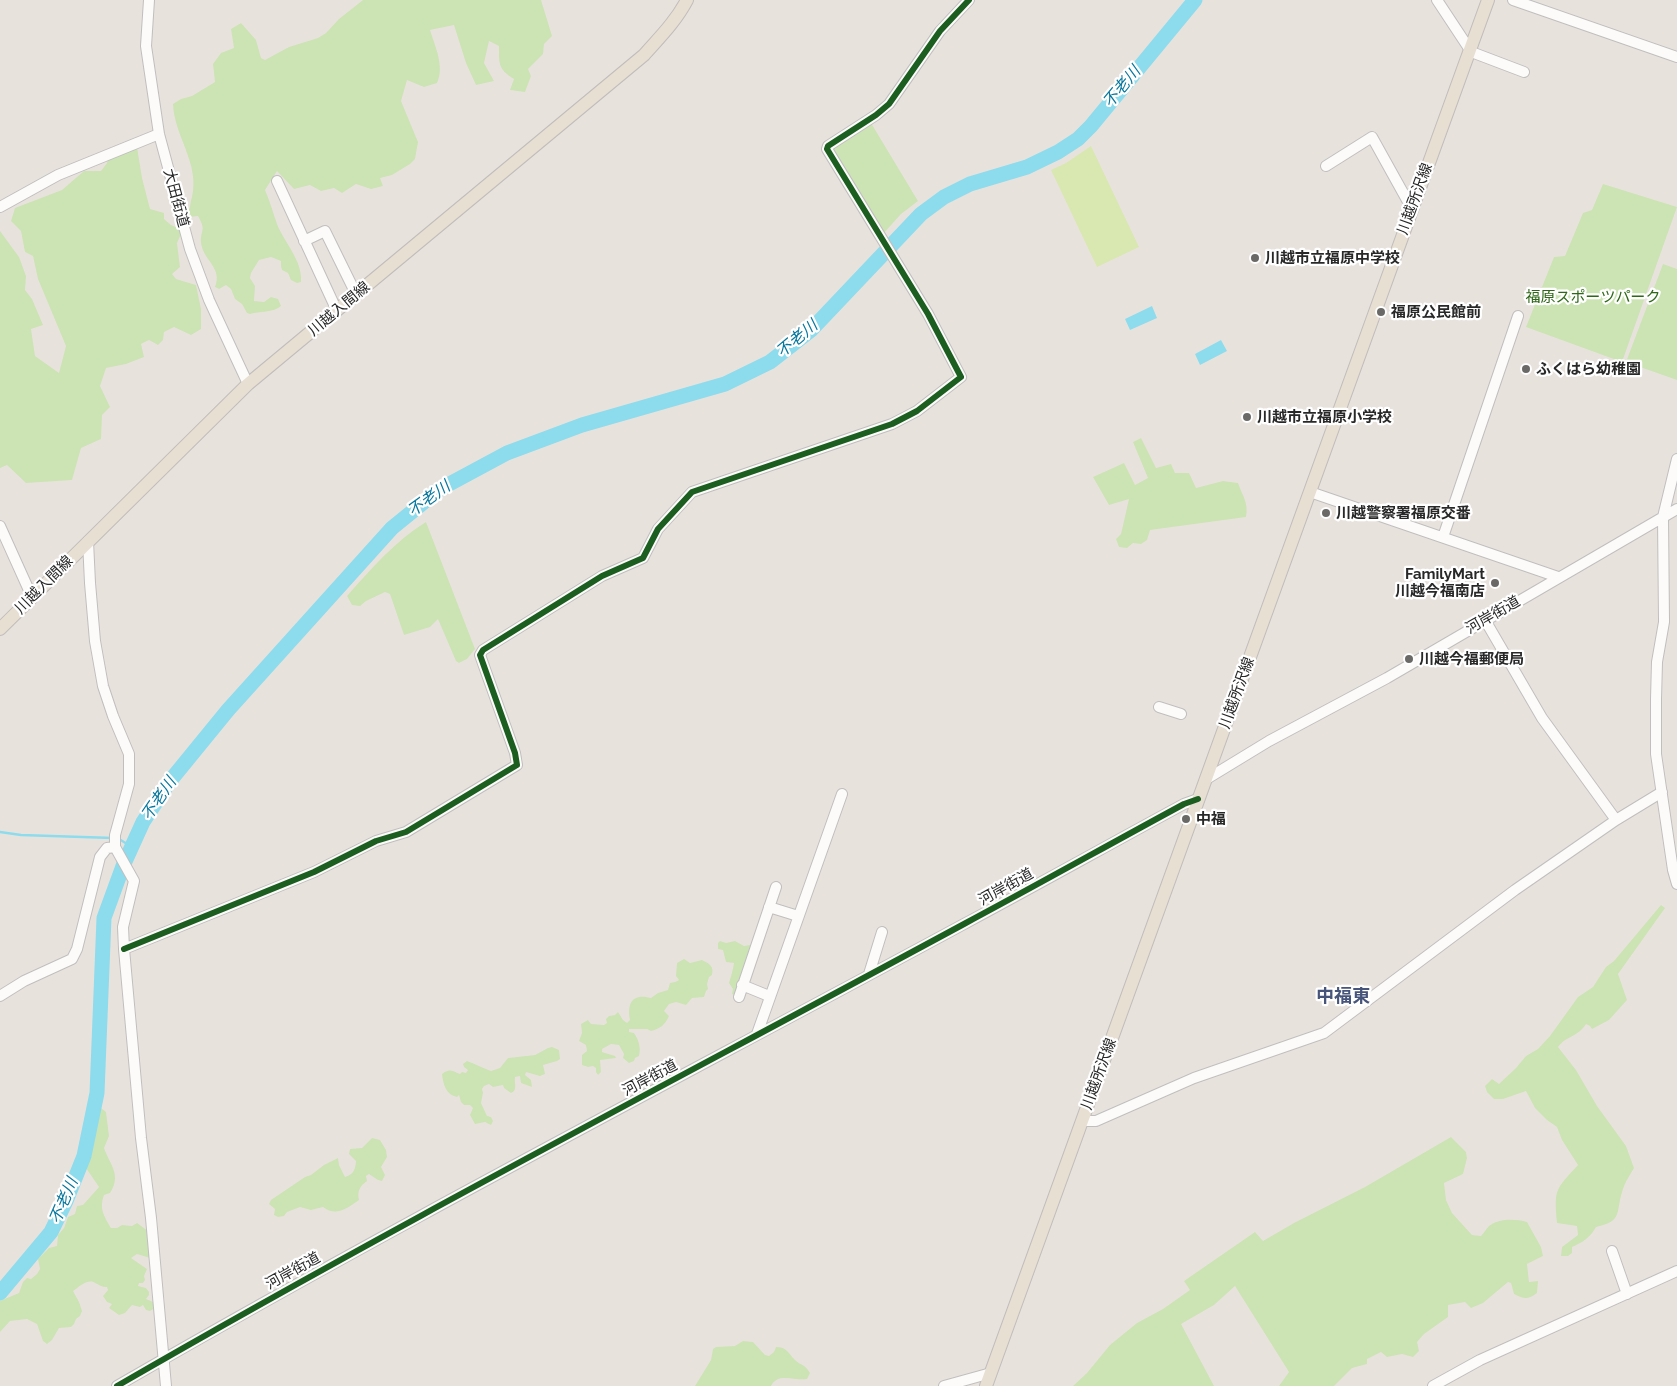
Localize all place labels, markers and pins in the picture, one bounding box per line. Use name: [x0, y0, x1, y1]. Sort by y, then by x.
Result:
place label: 川越市立福原中学校: [1265, 249, 1400, 267]
marker: 川越市立福原中学校: [1249, 252, 1261, 264]
place label: 福原公民館前: [1391, 303, 1481, 321]
marker: 福原公民館前: [1375, 306, 1387, 318]
place label: ふくはら幼稚園: [1536, 360, 1641, 378]
marker: ふくはら幼稚園: [1520, 363, 1532, 375]
place label: 川越市立福原小学校: [1257, 408, 1392, 426]
marker: 川越市立福原小学校: [1241, 411, 1253, 423]
place label: 川越警察署福原交番: [1336, 504, 1471, 522]
marker: 川越警察署福原交番: [1320, 507, 1332, 519]
place label: FamilyMart 川越今福南店: [1395, 565, 1485, 600]
marker: FamilyMart 川越今福南店: [1489, 577, 1501, 589]
place label: 川越今福郵便局: [1419, 650, 1524, 668]
marker: 川越今福郵便局: [1403, 653, 1415, 665]
place label: 中福: [1196, 810, 1226, 828]
marker: 中福: [1180, 813, 1192, 825]

